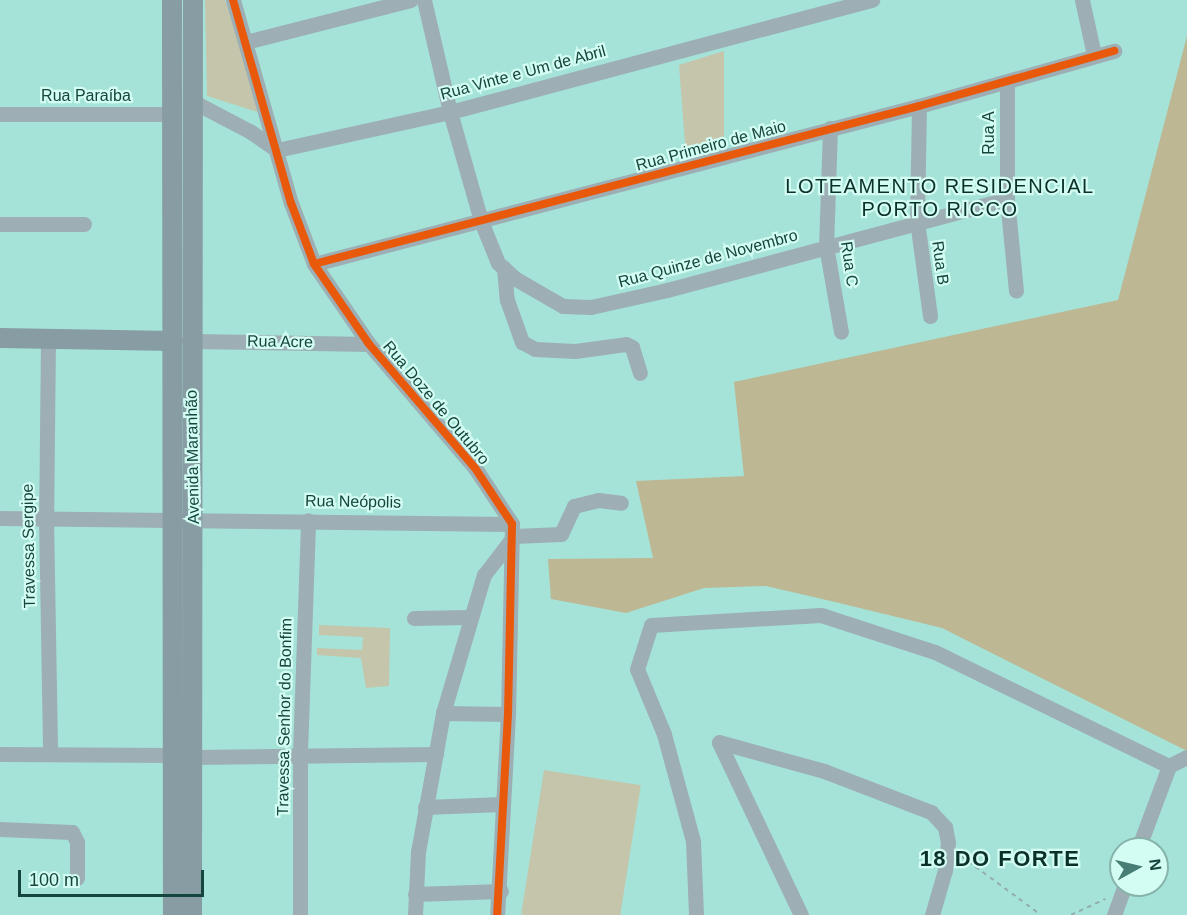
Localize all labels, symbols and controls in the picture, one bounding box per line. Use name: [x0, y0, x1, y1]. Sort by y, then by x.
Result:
street label: Rua Vinte e Um de Abril: [438, 42, 608, 104]
street label: Rua Paraíba: [41, 86, 131, 106]
street label: Rua A: [979, 111, 999, 155]
street label: Rua Primeiro de Maio: [634, 117, 788, 175]
district label: LOTEAMENTO RESIDENCIAL PORTO RICCO: [785, 174, 1095, 221]
street label: Rua Quinze de Novembro: [616, 226, 800, 292]
street label: Rua C: [836, 240, 862, 288]
street label: Rua B: [927, 240, 953, 286]
street label: Rua Acre: [246, 332, 314, 352]
street label: Rua Doze de Outubro: [379, 337, 493, 469]
street label: Avenida Maranhão: [182, 390, 204, 524]
street label: Travessa Sergipe: [18, 483, 40, 609]
street label: Rua Neópolis: [305, 492, 401, 512]
street label: Travessa Senhor do Bonfim: [274, 618, 296, 816]
north arrow: [1109, 837, 1169, 897]
district label: 18 DO FORTE: [920, 846, 1080, 872]
scale bar: [21, 858, 207, 896]
text: N: [1146, 858, 1165, 872]
text: 100 m: [29, 870, 79, 890]

